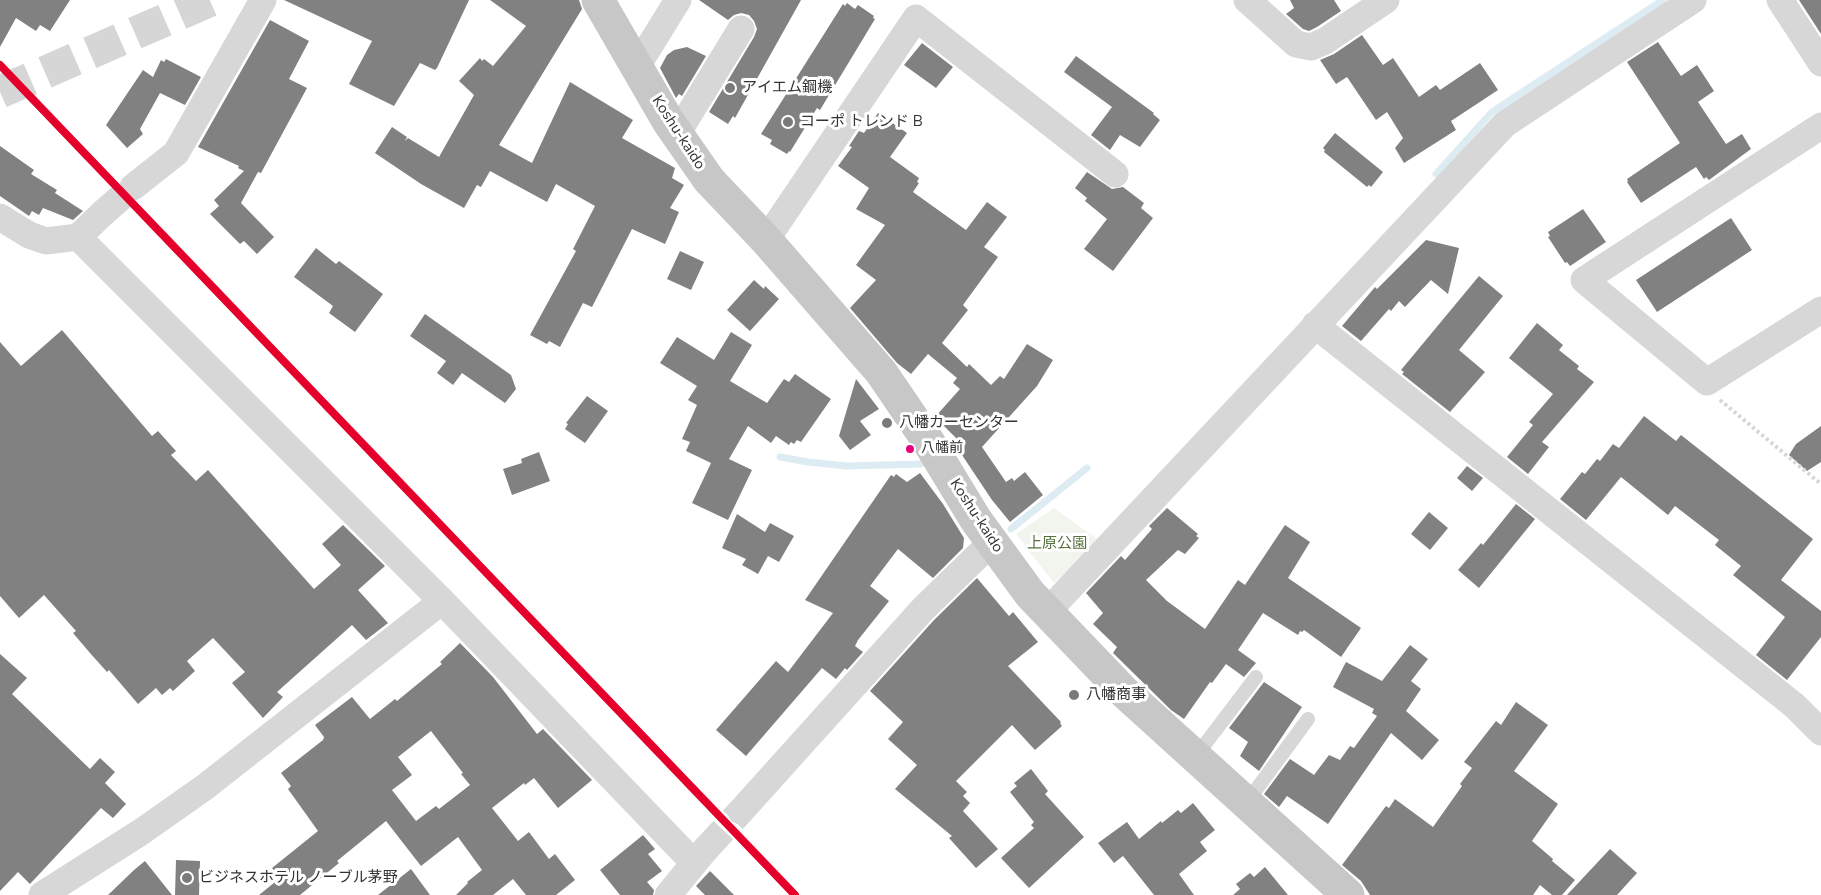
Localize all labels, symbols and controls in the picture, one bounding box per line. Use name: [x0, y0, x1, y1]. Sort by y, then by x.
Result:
place label: アイエム鋼機: [742, 79, 832, 97]
marker: アイエム鋼機: [723, 81, 737, 95]
street label: Koshu-kaido: [648, 93, 708, 173]
place label: コーポ トレンド B: [800, 113, 923, 131]
marker: コーポ トレンド B: [781, 115, 795, 129]
place label: 八幡カーセンター: [899, 414, 1019, 432]
marker: 八幡カーセンター: [880, 416, 894, 430]
place label: 八幡前: [921, 441, 963, 457]
marker: 八幡前: [904, 443, 916, 455]
street label: Koshu-kaido: [946, 476, 1006, 556]
park label: 上原公園: [1027, 535, 1087, 553]
place label: 八幡商事: [1086, 686, 1146, 704]
marker: 八幡商事: [1067, 688, 1081, 702]
place label: ビジネスホテル ノーブル茅野: [199, 869, 398, 887]
marker: ビジネスホテル ノーブル茅野: [180, 871, 194, 885]

